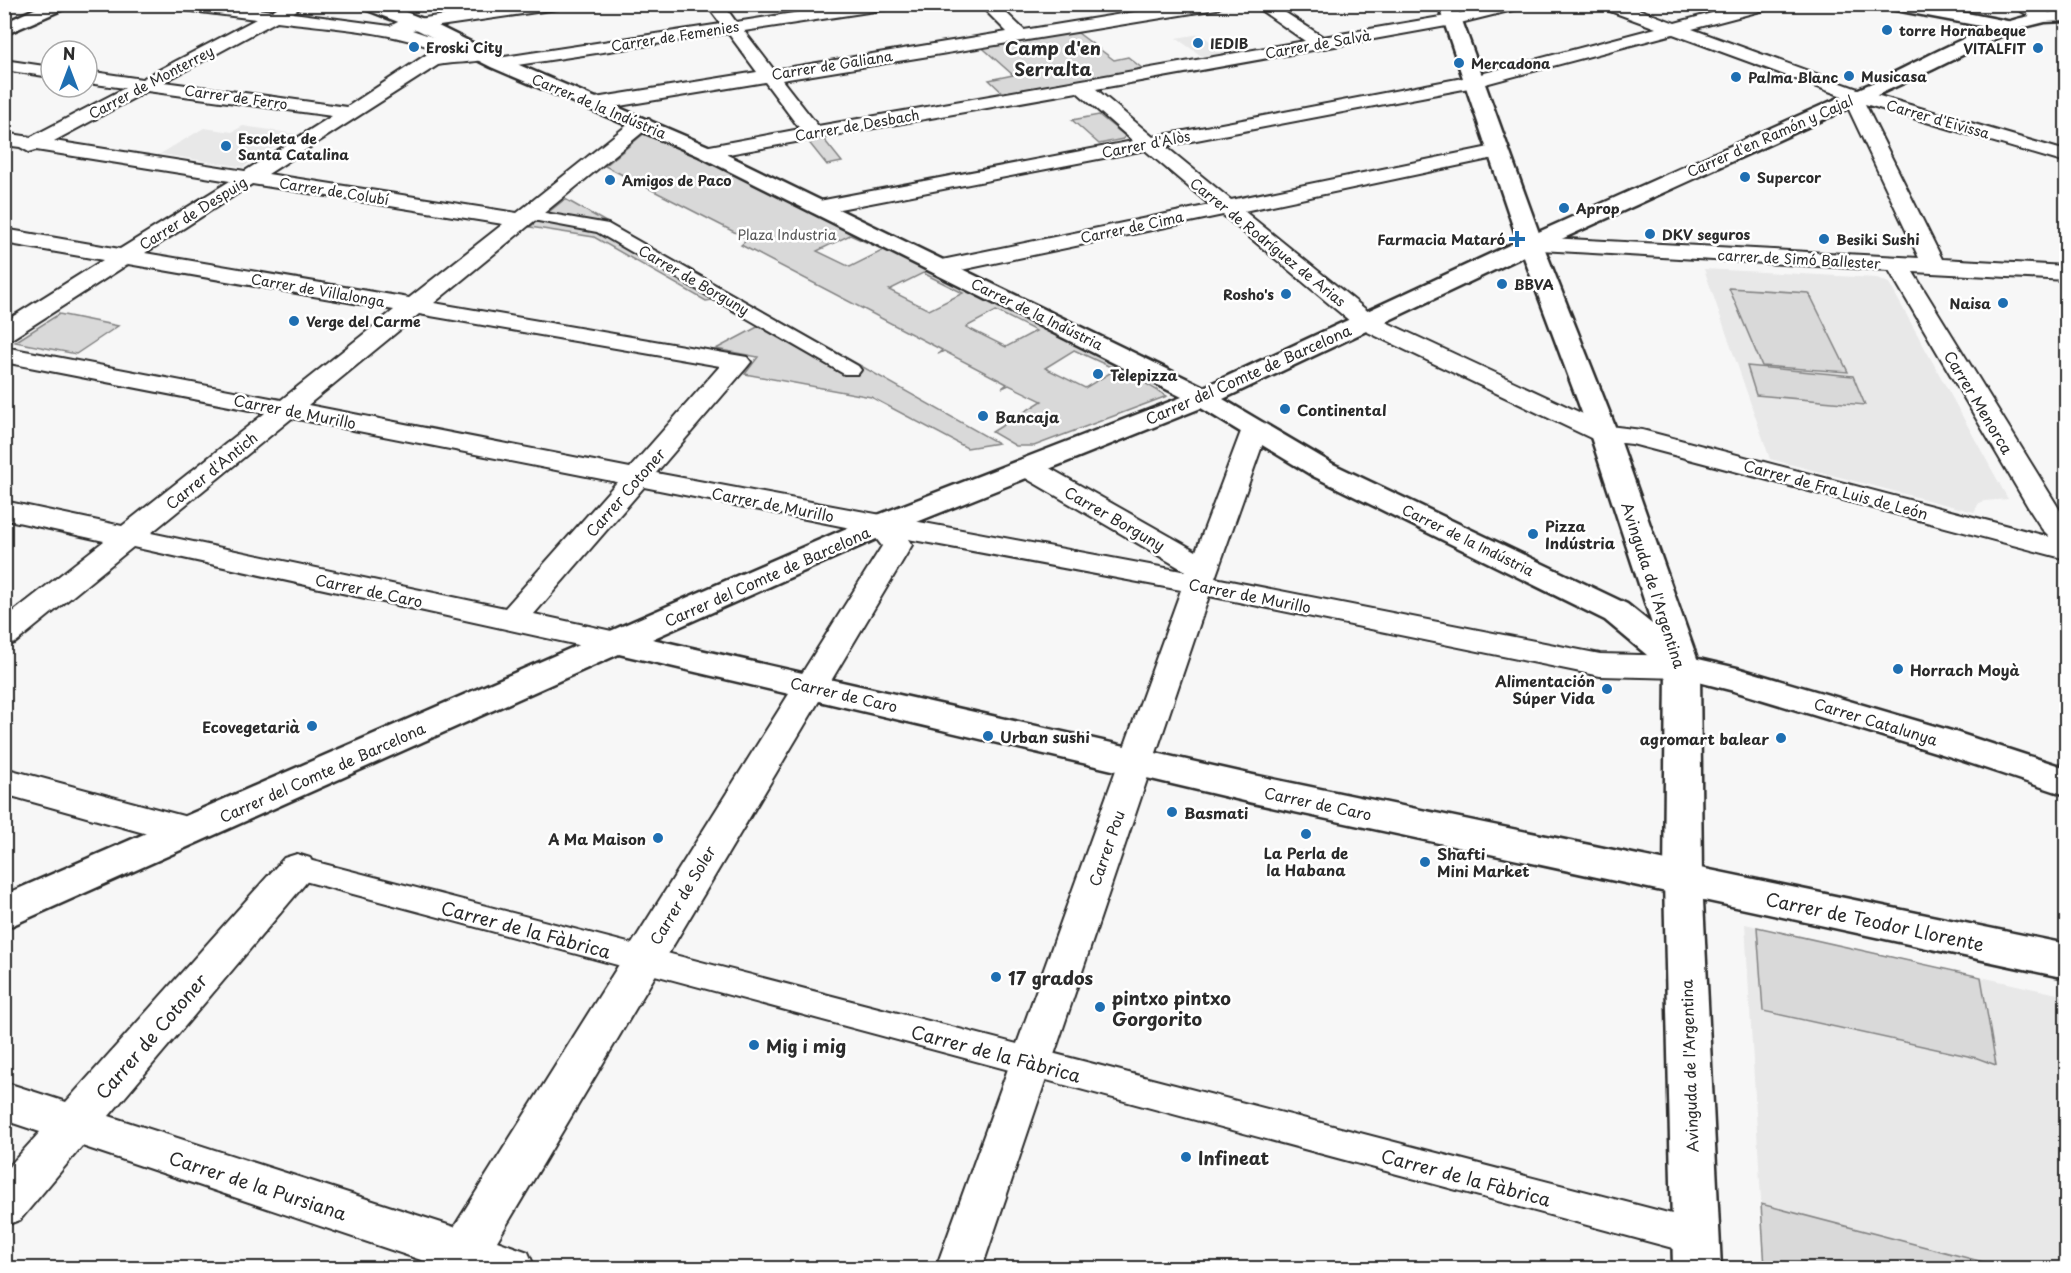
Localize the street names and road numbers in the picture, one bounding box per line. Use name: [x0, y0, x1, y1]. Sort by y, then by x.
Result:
street label: Carrer de Femenies: [609, 16, 741, 56]
street label: Carrer de Salvà: [1263, 24, 1374, 64]
street label: Carrer de Monterrey: [85, 40, 217, 124]
street label: Carrer de Galiana: [770, 45, 894, 85]
street label: Carrer de la Indústria: [529, 68, 670, 144]
street label: Carrer de Ferro: [183, 79, 289, 115]
street label: Carrer d'en Ramón y Cajal: [1684, 90, 1856, 182]
street label: Carrer d'Eivissa: [1884, 94, 1992, 144]
street label: Carrer de Desbach: [793, 104, 921, 146]
street label: Carrer d'Alòs: [1100, 125, 1192, 163]
street label: Carrer de Despuig: [135, 171, 251, 255]
street label: Carrer de Colubí: [278, 172, 390, 210]
street label: Carrer de Rodríguez de Arias: [1186, 173, 1350, 311]
street label: Carrer de Cima: [1078, 206, 1186, 248]
street label: Carrer de Borguny: [635, 240, 753, 320]
street label: carrer de Simó Ballester: [1717, 244, 1881, 274]
street label: Carrer de Villalonga: [249, 268, 387, 312]
street label: Carrer de la Indústria: [968, 273, 1107, 355]
street label: Carrer del Comte de Barcelona: [1141, 318, 1355, 430]
street label: Carrer Menorca: [1939, 346, 2019, 459]
street label: Carrer de Murillo: [232, 388, 358, 434]
street label: Carrer d'Antich: [160, 426, 262, 514]
street label: Carrer Cotoner: [580, 442, 670, 542]
street label: Carrer de Fra Luis de León: [1741, 453, 1931, 525]
street label: Carrer Borguny: [1060, 480, 1170, 556]
street label: Carrer de Murillo: [710, 481, 836, 527]
street label: Carrer de la Indústria: [1399, 499, 1538, 581]
street label: Avinguda de l'Argentina: [1616, 499, 1692, 671]
street label: Carrer del Comte de Barcelona: [660, 520, 874, 632]
street label: Carrer de Caro: [313, 567, 425, 613]
street label: Carrer de Murillo: [1187, 572, 1313, 618]
street label: Carrer de Caro: [788, 670, 900, 718]
street label: Carrer Catalunya: [1811, 691, 1941, 751]
street label: Carrer del Comte de Barcelona: [215, 716, 429, 828]
street label: Carrer de Caro: [1262, 780, 1374, 826]
street label: Carrer Pou: [1082, 807, 1130, 889]
street label: Carrer de Soler: [643, 841, 721, 949]
street label: Carrer de Teodor Llorente: [1763, 885, 1987, 957]
street label: Carrer de la Fàbrica: [438, 893, 615, 965]
street label: Carrer de Cotoner: [89, 967, 214, 1105]
street label: Avinguda de l'Argentina: [1674, 978, 1704, 1153]
street label: Carrer de la Fàbrica: [908, 1017, 1085, 1089]
street label: Carrer de la Fàbrica: [1378, 1141, 1555, 1213]
street label: Carrer de la Pursiana: [166, 1144, 351, 1227]

